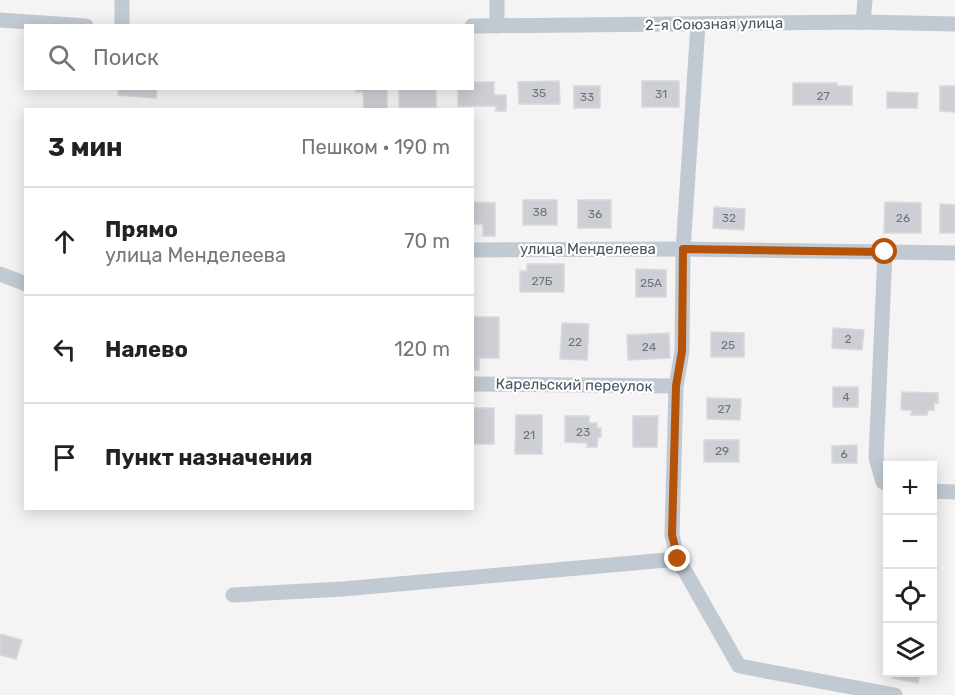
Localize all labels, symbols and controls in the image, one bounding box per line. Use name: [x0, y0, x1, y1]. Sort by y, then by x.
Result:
street label: 2-я Союзная улица: [645, 14, 783, 34]
search box: [24, 24, 474, 90]
icon: search: [45, 41, 78, 74]
text: Поиск: [93, 44, 159, 71]
house number: 35: [532, 86, 546, 100]
house number: 31: [655, 87, 667, 101]
house number: 27: [816, 89, 830, 103]
house number: 33: [580, 90, 594, 104]
text: 3 мин: [48, 132, 123, 163]
text: Пешком · 190 m: [301, 135, 450, 159]
house number: 38: [533, 205, 547, 219]
house number: 36: [588, 207, 602, 221]
house number: 32: [722, 211, 736, 225]
house number: 26: [896, 211, 910, 225]
text: Прямо: [105, 216, 178, 243]
icon: ahead: [48, 225, 81, 258]
text: 70 m: [404, 229, 450, 253]
route start: [871, 238, 897, 264]
street label: улица Менделеева: [520, 240, 656, 258]
text: улица Менделеева: [105, 243, 286, 267]
house number: 27Б: [532, 274, 553, 288]
house number: 25А: [640, 276, 662, 290]
house number: 2: [844, 332, 852, 346]
icon: left: [48, 333, 81, 366]
house number: 22: [568, 335, 582, 349]
text: Налево: [105, 336, 188, 363]
text: 120 m: [394, 337, 450, 361]
house number: 25: [721, 338, 735, 352]
house number: 24: [642, 340, 657, 354]
street label: Карельский переулок: [495, 375, 653, 395]
house number: 4: [842, 390, 850, 404]
house number: 27: [717, 402, 731, 416]
house number: 23: [576, 425, 590, 439]
house number: 21: [523, 428, 535, 442]
icon: arrive: [48, 441, 81, 474]
text: Пункт назначения: [105, 444, 313, 471]
house number: 29: [715, 444, 729, 458]
house number: 6: [840, 447, 848, 461]
map controls: [883, 461, 937, 677]
button: +: [883, 461, 937, 515]
button: −: [883, 515, 937, 569]
route end: [664, 545, 690, 571]
button: locate: [883, 569, 937, 623]
button: layers: [883, 623, 937, 677]

